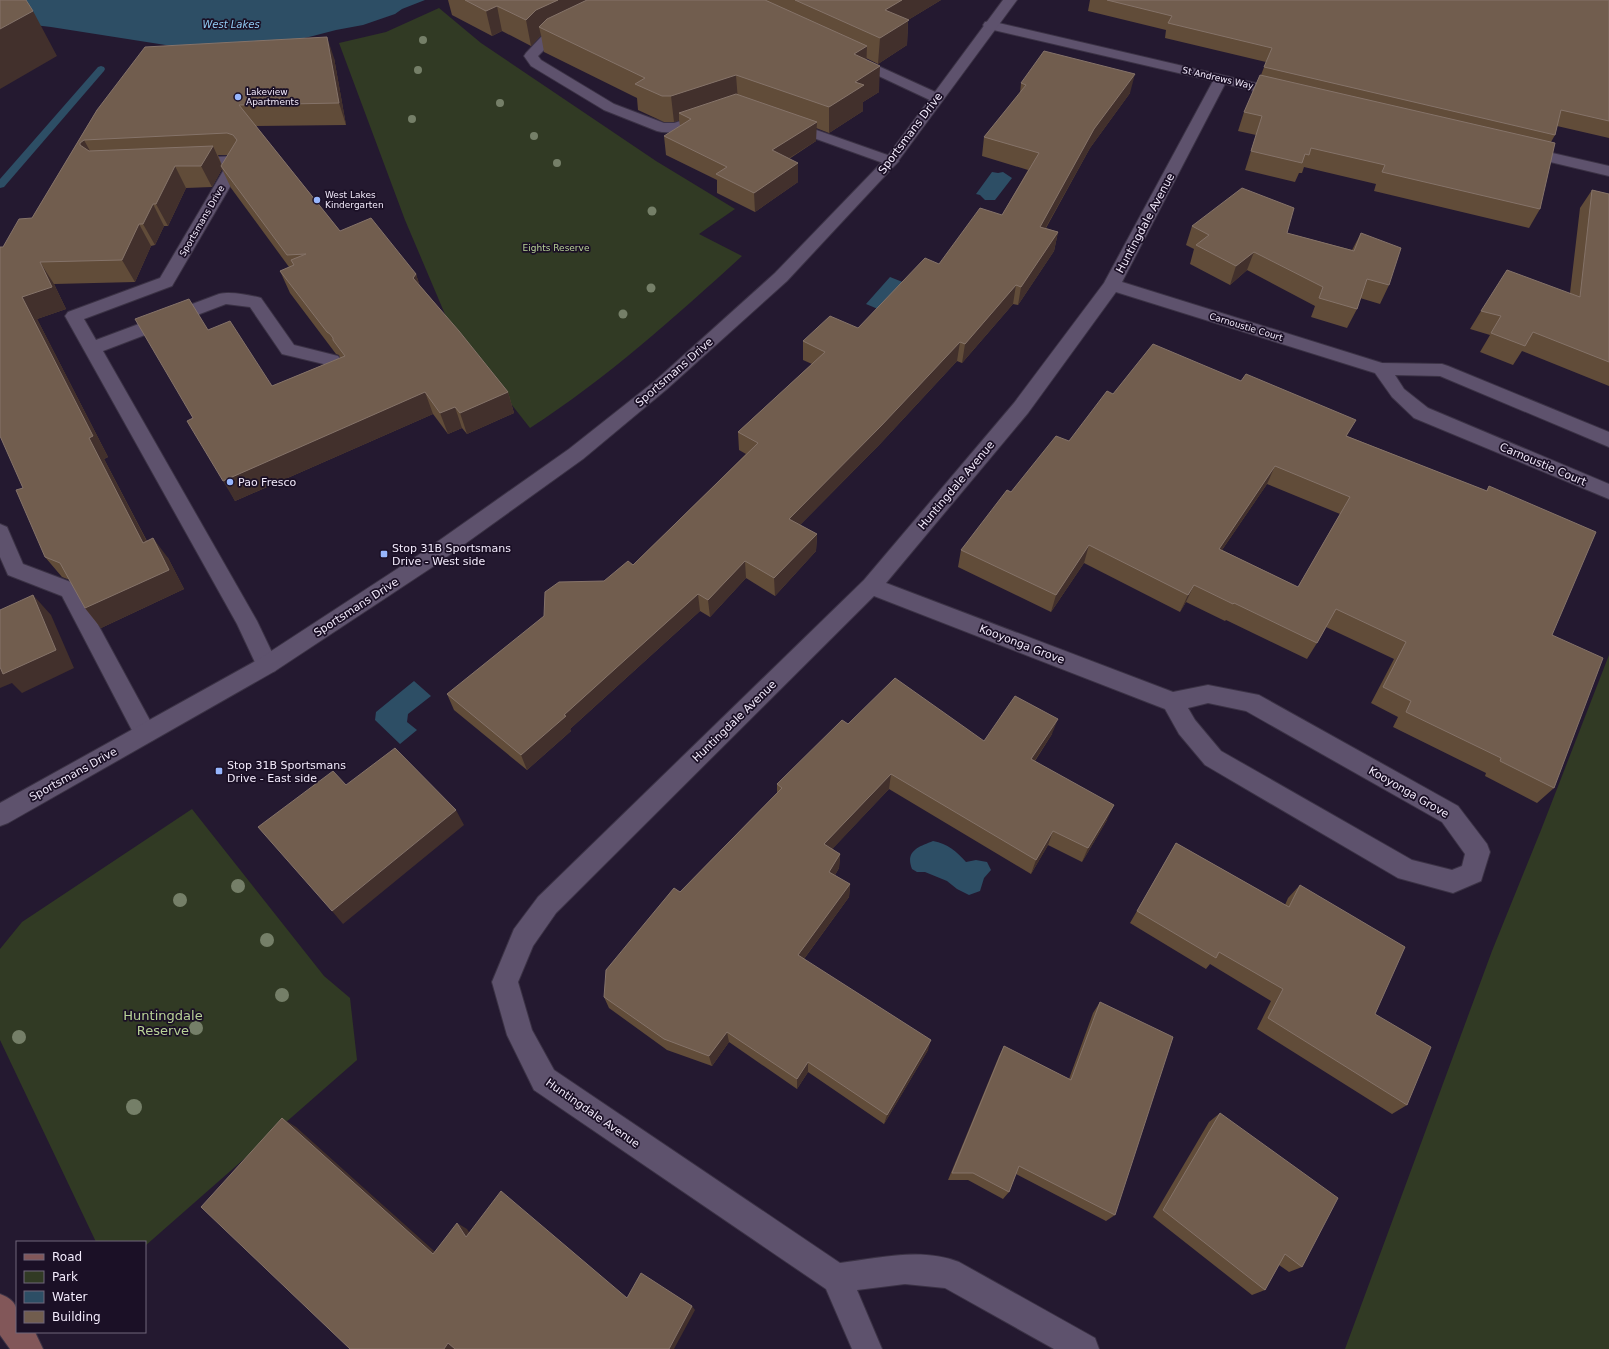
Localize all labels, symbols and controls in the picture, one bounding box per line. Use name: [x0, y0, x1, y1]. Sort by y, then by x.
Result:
water label: West Lakes: [202, 19, 260, 30]
street label: St Andrews Way: [1181, 65, 1255, 91]
place label: Lakeview Apartments: [246, 87, 299, 107]
street label: Sportsmans Drive: [876, 90, 945, 176]
marker: Lakeview Apartments: [233, 92, 243, 102]
street label: Huntingdale Avenue: [1114, 171, 1177, 275]
street label: Sportsmans Drive: [178, 183, 227, 258]
place label: West Lakes Kindergarten: [325, 190, 384, 210]
marker: West Lakes Kindergarten: [312, 195, 322, 205]
park label: Eights Reserve: [523, 243, 590, 253]
street label: Carnoustie Court: [1208, 311, 1284, 343]
street label: Sportsmans Drive: [633, 335, 716, 410]
street label: Huntingdale Avenue: [916, 438, 997, 532]
street label: Carnoustie Court: [1497, 440, 1589, 489]
place label: Pao Fresco: [238, 476, 296, 489]
marker: Pao Fresco: [225, 477, 235, 487]
place label: Stop 31B Sportsmans Drive - West side: [392, 542, 511, 568]
marker: Stop 31B Sportsmans Drive - West side: [379, 549, 389, 559]
street label: Sportsmans Drive: [312, 575, 401, 640]
street label: Kooyonga Grove: [977, 622, 1067, 667]
street label: Huntingdale Avenue: [690, 678, 779, 765]
street label: Sportsmans Drive: [27, 745, 120, 804]
place label: Stop 31B Sportsmans Drive - East side: [227, 759, 346, 785]
street label: Kooyonga Grove: [1366, 764, 1451, 821]
marker: Stop 31B Sportsmans Drive - East side: [214, 766, 224, 776]
park label: Huntingdale Reserve: [123, 1008, 203, 1038]
street label: Huntingdale Avenue: [543, 1076, 642, 1151]
legend: [16, 1241, 146, 1333]
text: Road: [52, 1250, 82, 1264]
text: Park: [52, 1270, 78, 1284]
text: Water: [52, 1290, 88, 1304]
text: Building: [52, 1310, 101, 1324]

